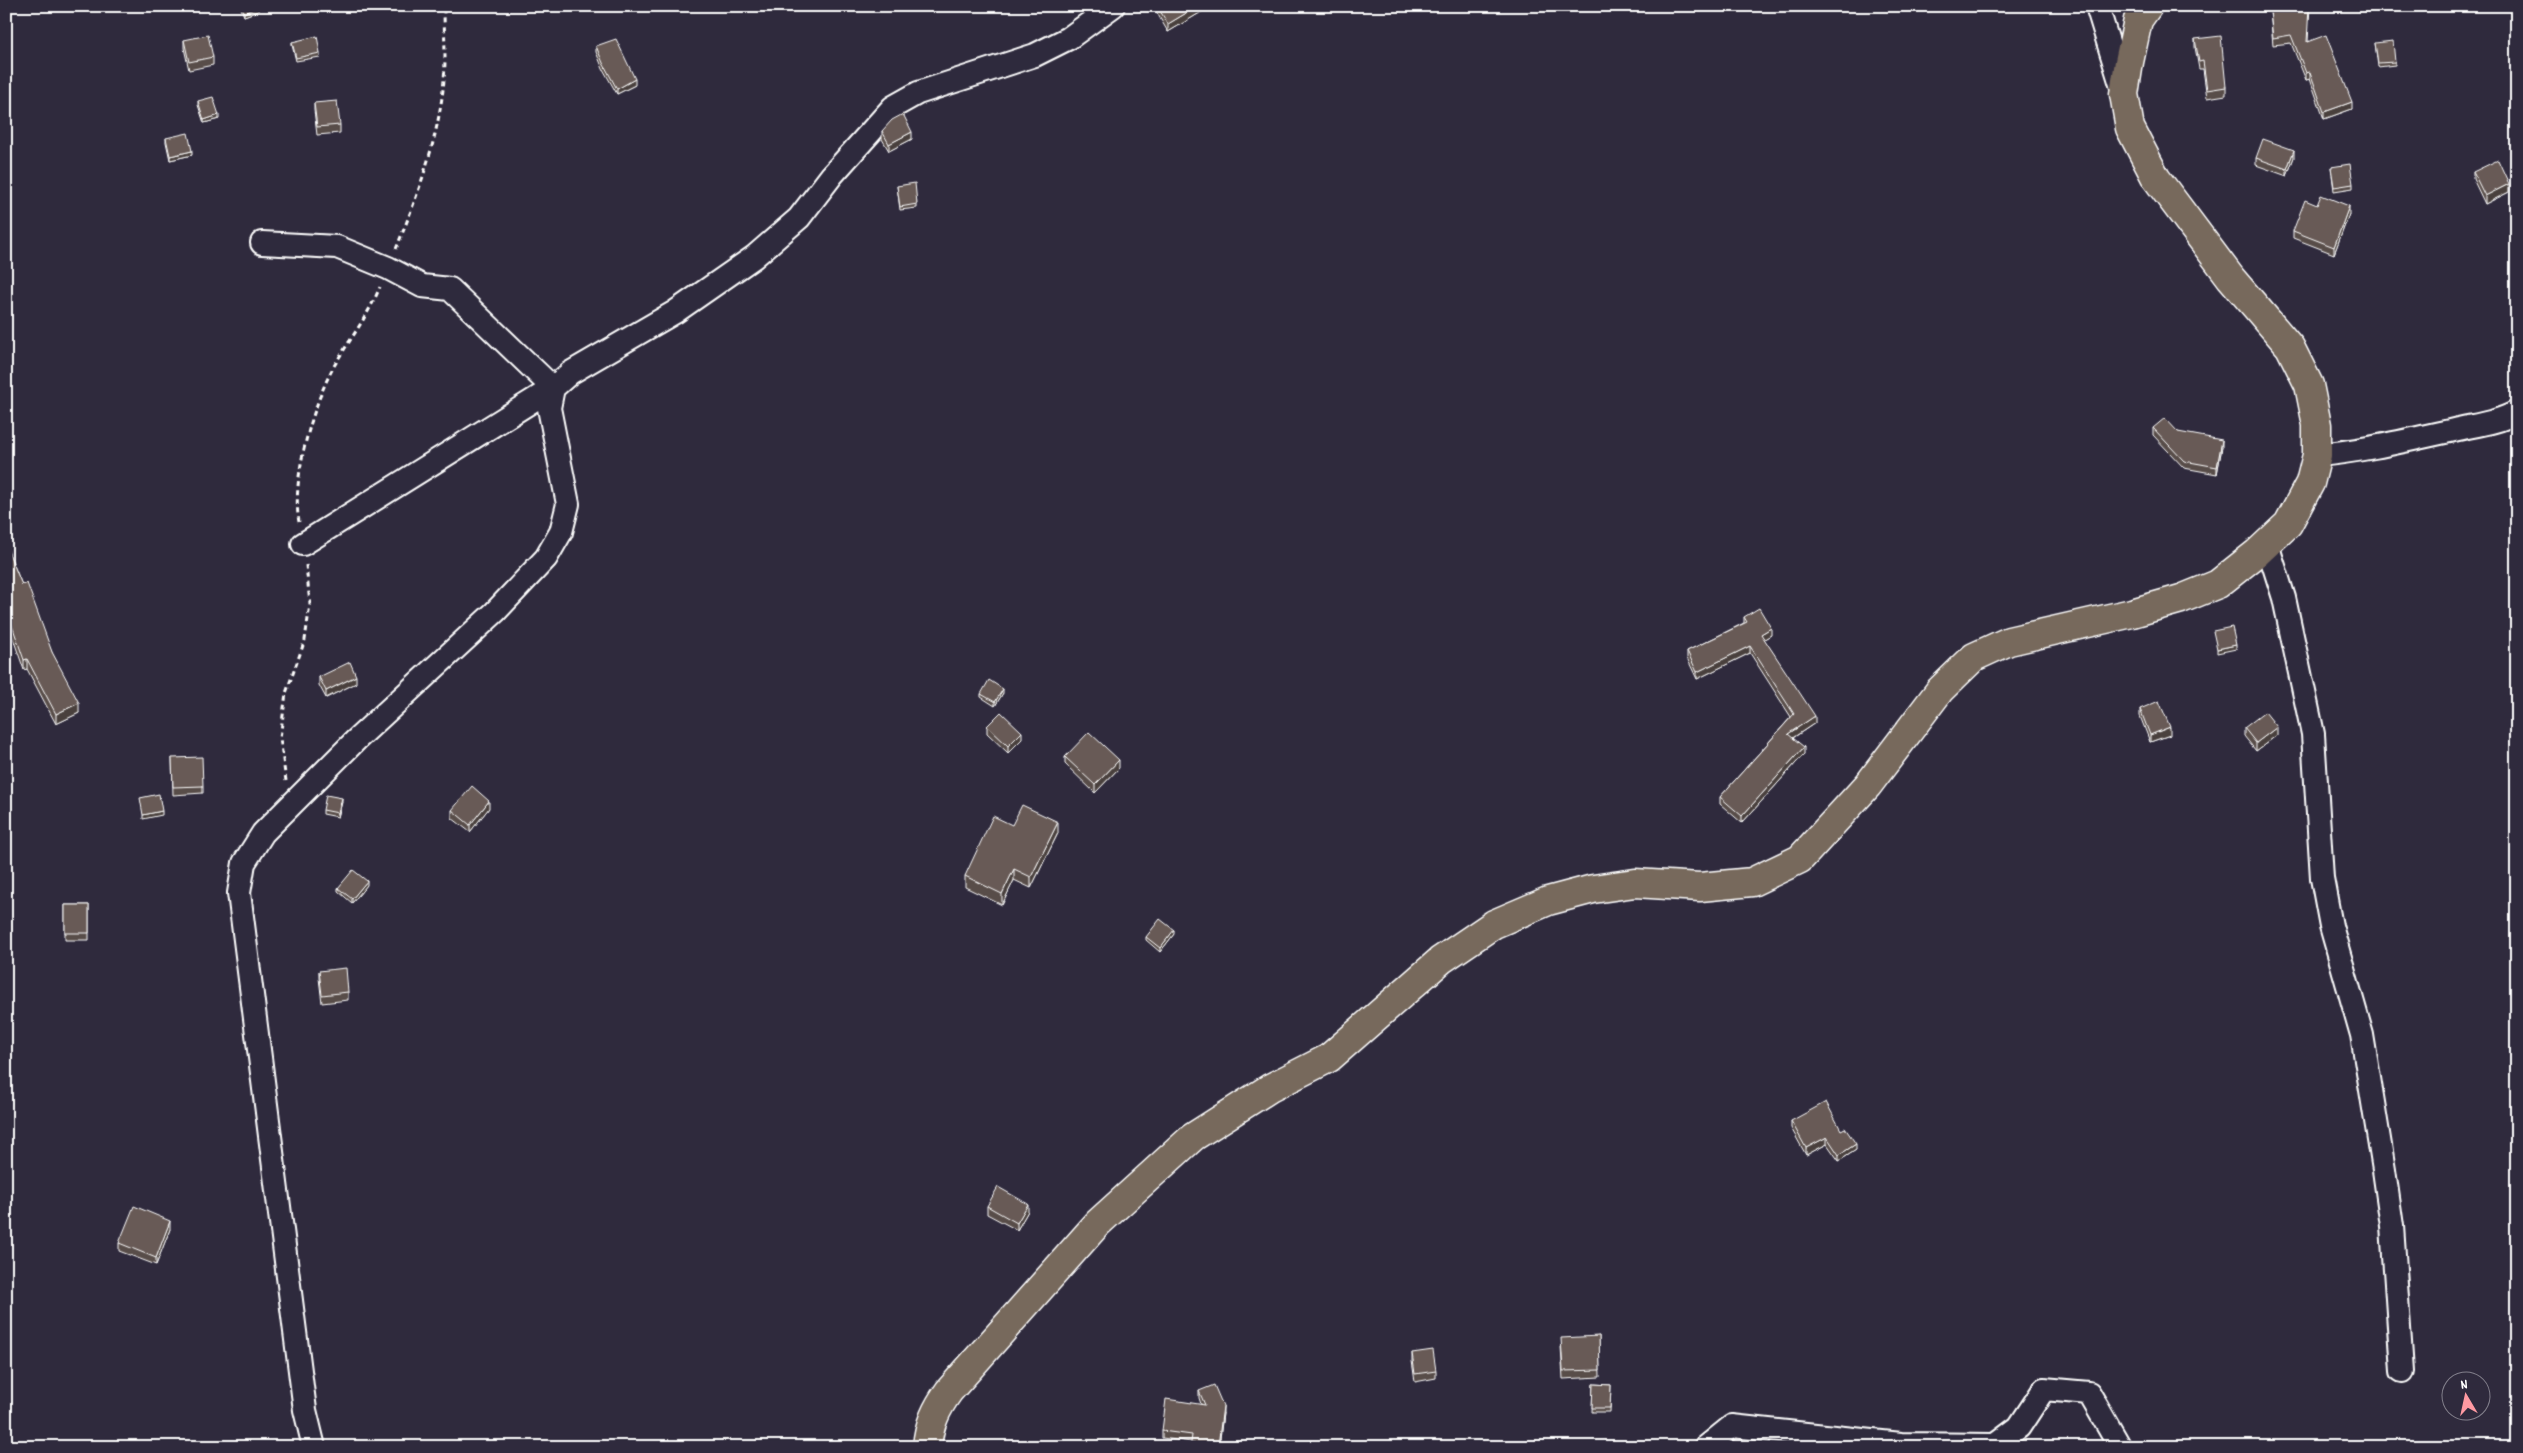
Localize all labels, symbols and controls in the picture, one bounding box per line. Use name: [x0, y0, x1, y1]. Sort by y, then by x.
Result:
north arrow: [2440, 1370, 2490, 1420]
text: N: [2459, 1375, 2469, 1396]

